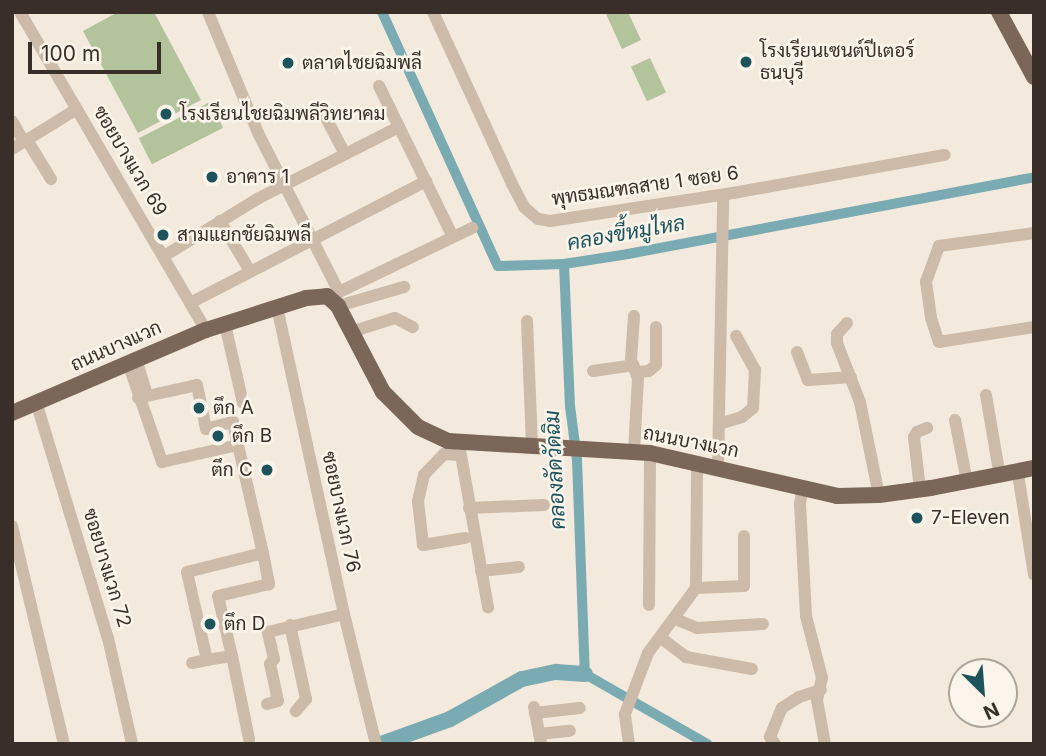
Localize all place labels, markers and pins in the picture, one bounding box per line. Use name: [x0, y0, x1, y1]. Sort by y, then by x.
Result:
place label: โรงเรียนเซนต์ปีเตอร์ ธนบุรี: [760, 40, 915, 84]
place label: ตลาดไชยฉิมพลี: [302, 52, 422, 74]
marker: โรงเรียนเซนต์ปีเตอร์ ธนบุรี: [738, 54, 754, 70]
marker: ตลาดไชยฉิมพลี: [280, 55, 296, 71]
place label: โรงเรียนไชยฉิมพลีวิทยาคม: [180, 103, 385, 125]
marker: โรงเรียนไชยฉิมพลีวิทยาคม: [158, 106, 174, 122]
place label: อาคาร 1: [226, 166, 289, 188]
marker: อาคาร 1: [204, 169, 220, 185]
place label: สามแยกชัยฉิมพลี: [177, 224, 311, 246]
marker: สามแยกชัยฉิมพลี: [155, 227, 171, 243]
place label: ตึก A: [213, 397, 254, 419]
marker: ตึก A: [191, 400, 207, 416]
place label: ตึก B: [232, 425, 272, 447]
marker: ตึก B: [210, 428, 226, 444]
place label: ตึก C: [211, 459, 253, 481]
marker: ตึก C: [259, 462, 275, 478]
place label: 7-Eleven: [931, 507, 1010, 529]
marker: 7-Eleven: [909, 510, 925, 526]
place label: ตึก D: [224, 613, 266, 635]
marker: ตึก D: [202, 616, 218, 632]

